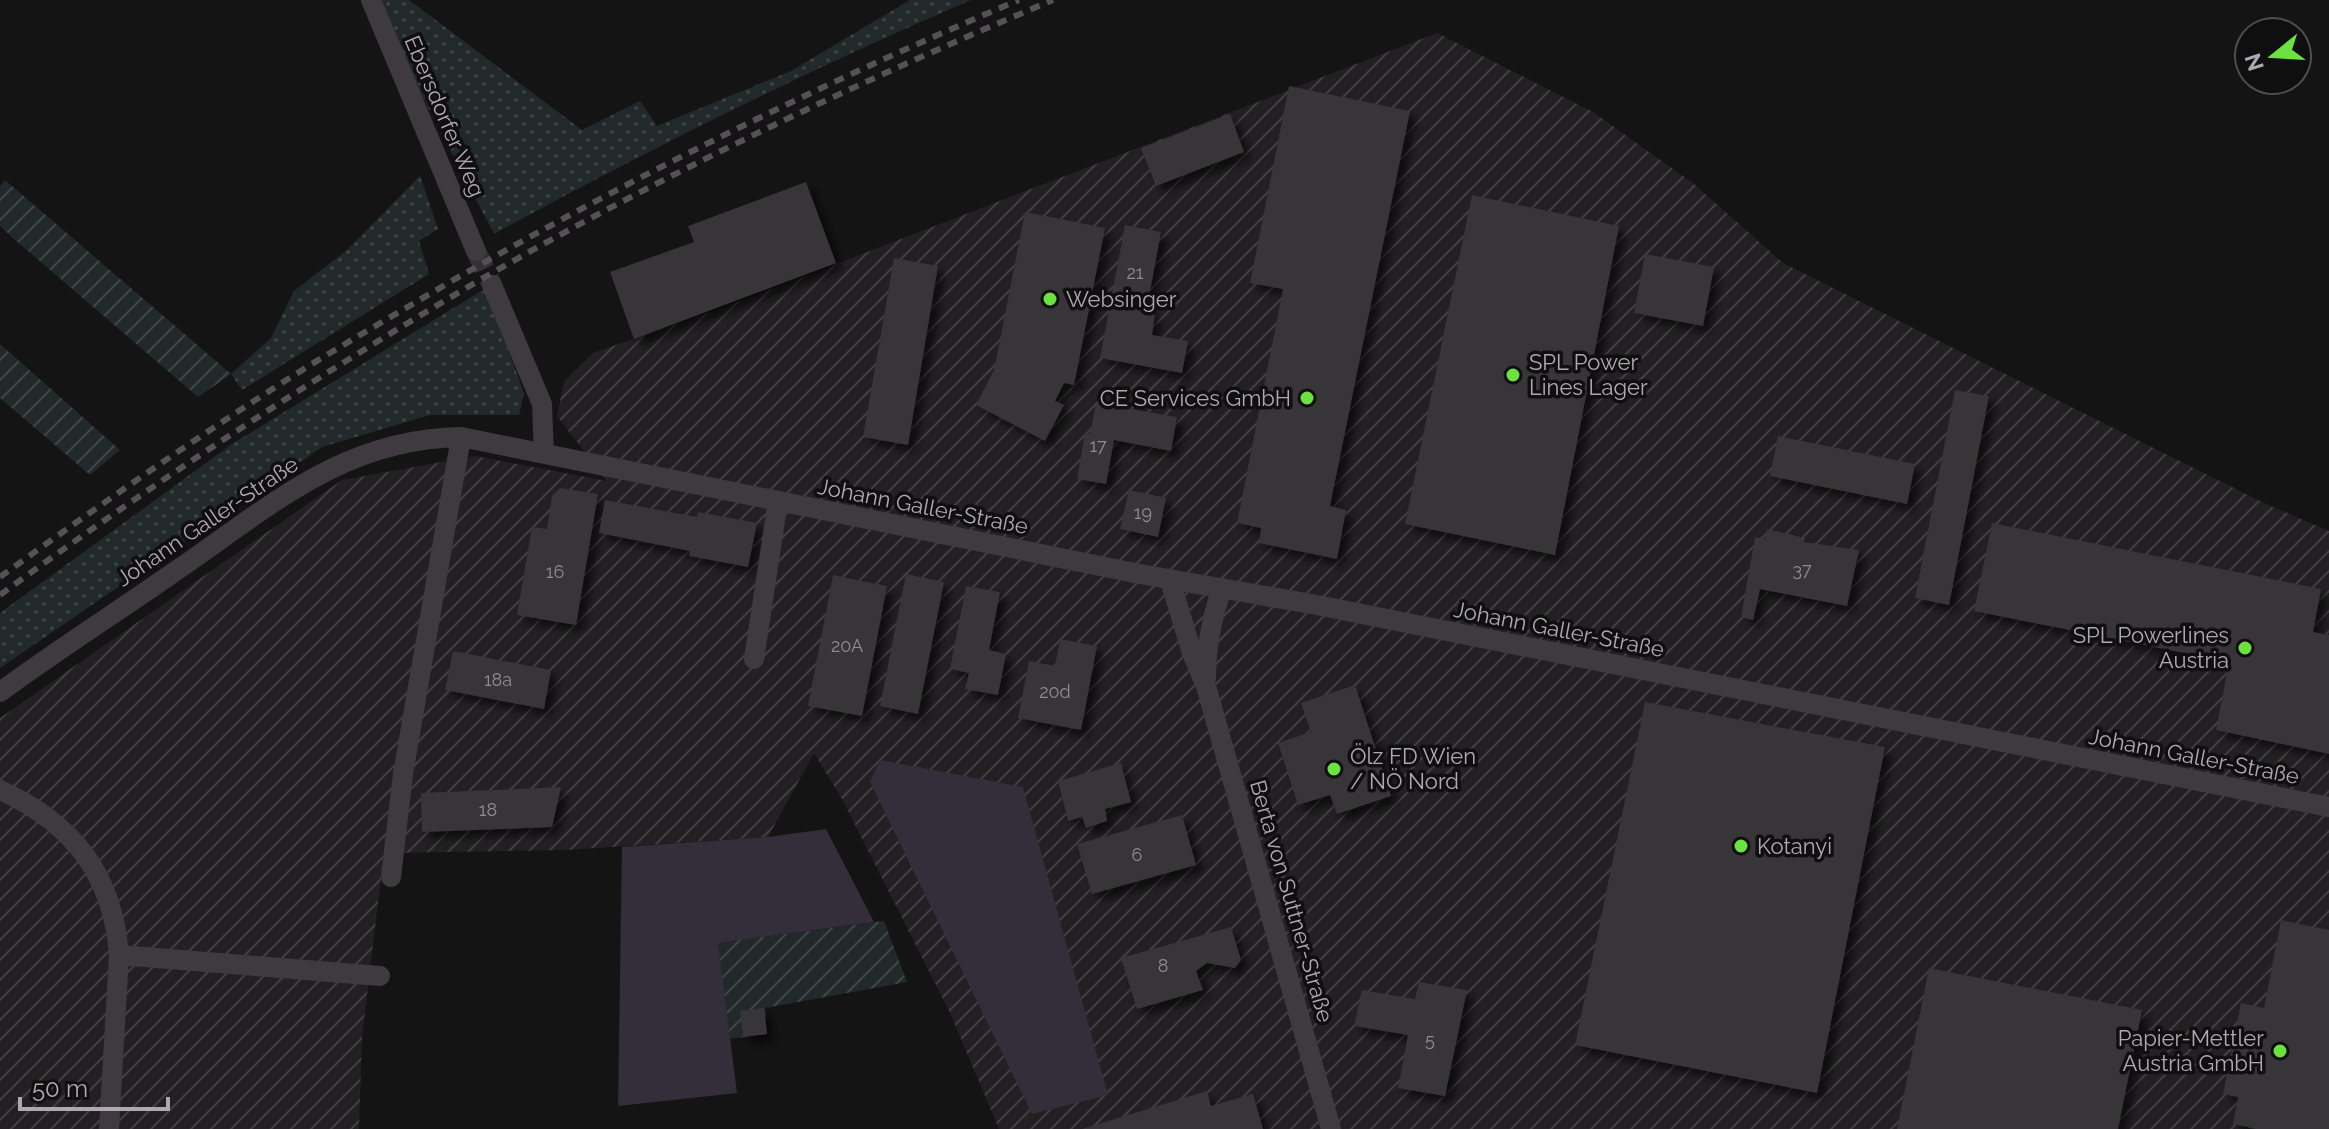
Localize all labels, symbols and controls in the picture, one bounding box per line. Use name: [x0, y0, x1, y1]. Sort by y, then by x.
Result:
north arrow: [2233, 16, 2313, 96]
street label: Ebersdorfer Weg: [399, 31, 491, 201]
text: N: [2239, 50, 2269, 74]
house number: 21: [1126, 262, 1144, 283]
place label: Websinger: [1066, 286, 1177, 312]
marker: Websinger: [1041, 290, 1059, 308]
place label: SPL Power Lines Lager: [1529, 349, 1648, 400]
marker: SPL Power Lines Lager: [1504, 366, 1522, 384]
place label: CE Services GmbH: [1100, 385, 1291, 411]
marker: CE Services GmbH: [1298, 389, 1316, 407]
house number: 17: [1089, 435, 1107, 456]
street label: Johann Galler-Straße: [111, 450, 303, 592]
street label: Johann Galler-Straße: [816, 473, 1030, 539]
house number: 19: [1134, 502, 1152, 523]
house number: 37: [1792, 559, 1812, 580]
house number: 16: [546, 561, 564, 582]
street label: Johann Galler-Straße: [1452, 596, 1666, 662]
place label: SPL Powerlines Austria: [2073, 622, 2229, 673]
house number: 20A: [831, 635, 863, 656]
marker: SPL Powerlines Austria: [2236, 639, 2254, 657]
house number: 18a: [484, 669, 512, 690]
house number: 20d: [1039, 681, 1071, 702]
street label: Johann Galler-Straße: [2087, 723, 2301, 789]
place label: Ölz FD Wien / NÖ Nord: [1350, 743, 1476, 794]
marker: Ölz FD Wien / NÖ Nord: [1325, 760, 1343, 778]
street label: Berta von Suttner-Straße: [1245, 777, 1339, 1025]
house number: 18: [479, 799, 497, 820]
place label: Kotanyi: [1757, 833, 1832, 859]
marker: Kotanyi: [1732, 837, 1750, 855]
house number: 6: [1132, 844, 1143, 865]
house number: 8: [1158, 955, 1168, 976]
place label: Papier-Mettler Austria GmbH: [2118, 1025, 2264, 1076]
house number: 5: [1425, 1029, 1435, 1050]
marker: Papier-Mettler Austria GmbH: [2271, 1042, 2289, 1060]
scale bar: [20, 1061, 168, 1111]
text: 50 m: [32, 1074, 88, 1103]

